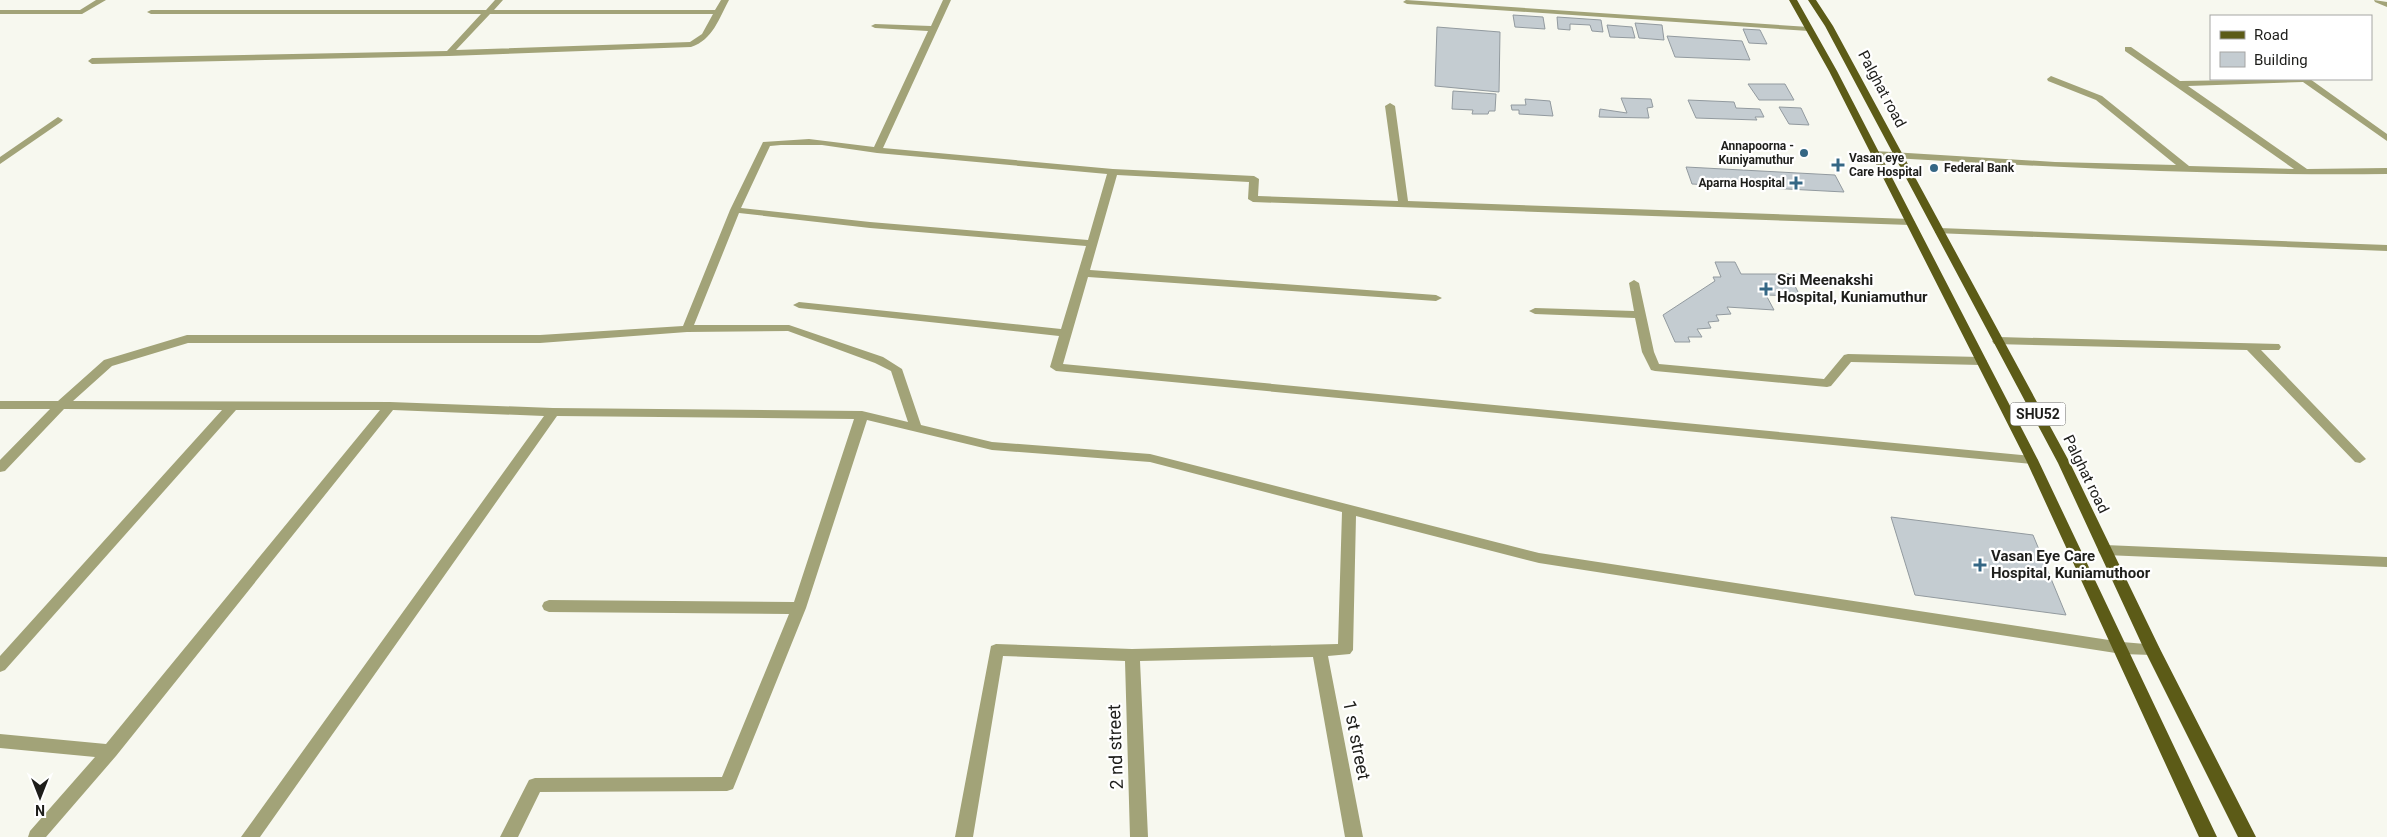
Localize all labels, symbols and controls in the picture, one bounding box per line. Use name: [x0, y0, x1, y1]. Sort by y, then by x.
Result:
legend: [2210, 15, 2372, 80]
text: Road: [2254, 26, 2288, 44]
street label: Palghat road: [1854, 47, 1910, 131]
text: Building: [2254, 51, 2308, 69]
place label: Annapoorna - Kuniyamuthur: [1718, 139, 1795, 167]
marker: Annapoorna - Kuniyamuthur: [1798, 147, 1810, 159]
place label: Vasan eye Care Hospital: [1849, 151, 1922, 179]
marker: Vasan eye Care Hospital: [1831, 158, 1845, 172]
place label: Federal Bank: [1944, 161, 2015, 175]
marker: Federal Bank: [1928, 162, 1940, 174]
place label: Aparna Hospital: [1698, 176, 1785, 190]
marker: Aparna Hospital: [1789, 176, 1803, 190]
place label: Sri Meenakshi Hospital, Kuniamuthur: [1777, 271, 1928, 306]
marker: Sri Meenakshi Hospital, Kuniamuthur: [1759, 282, 1773, 296]
road number: SHU52: [2010, 402, 2066, 426]
street label: Palghat road: [2059, 432, 2113, 516]
place label: Vasan Eye Care Hospital, Kuniamuthoor: [1991, 547, 2151, 582]
marker: Vasan Eye Care Hospital, Kuniamuthoor: [1973, 558, 1987, 572]
street label: 1 st street: [1339, 699, 1375, 782]
street label: 2 nd street: [1103, 704, 1127, 790]
north arrow: [15, 772, 65, 822]
text: N: [35, 802, 45, 818]

